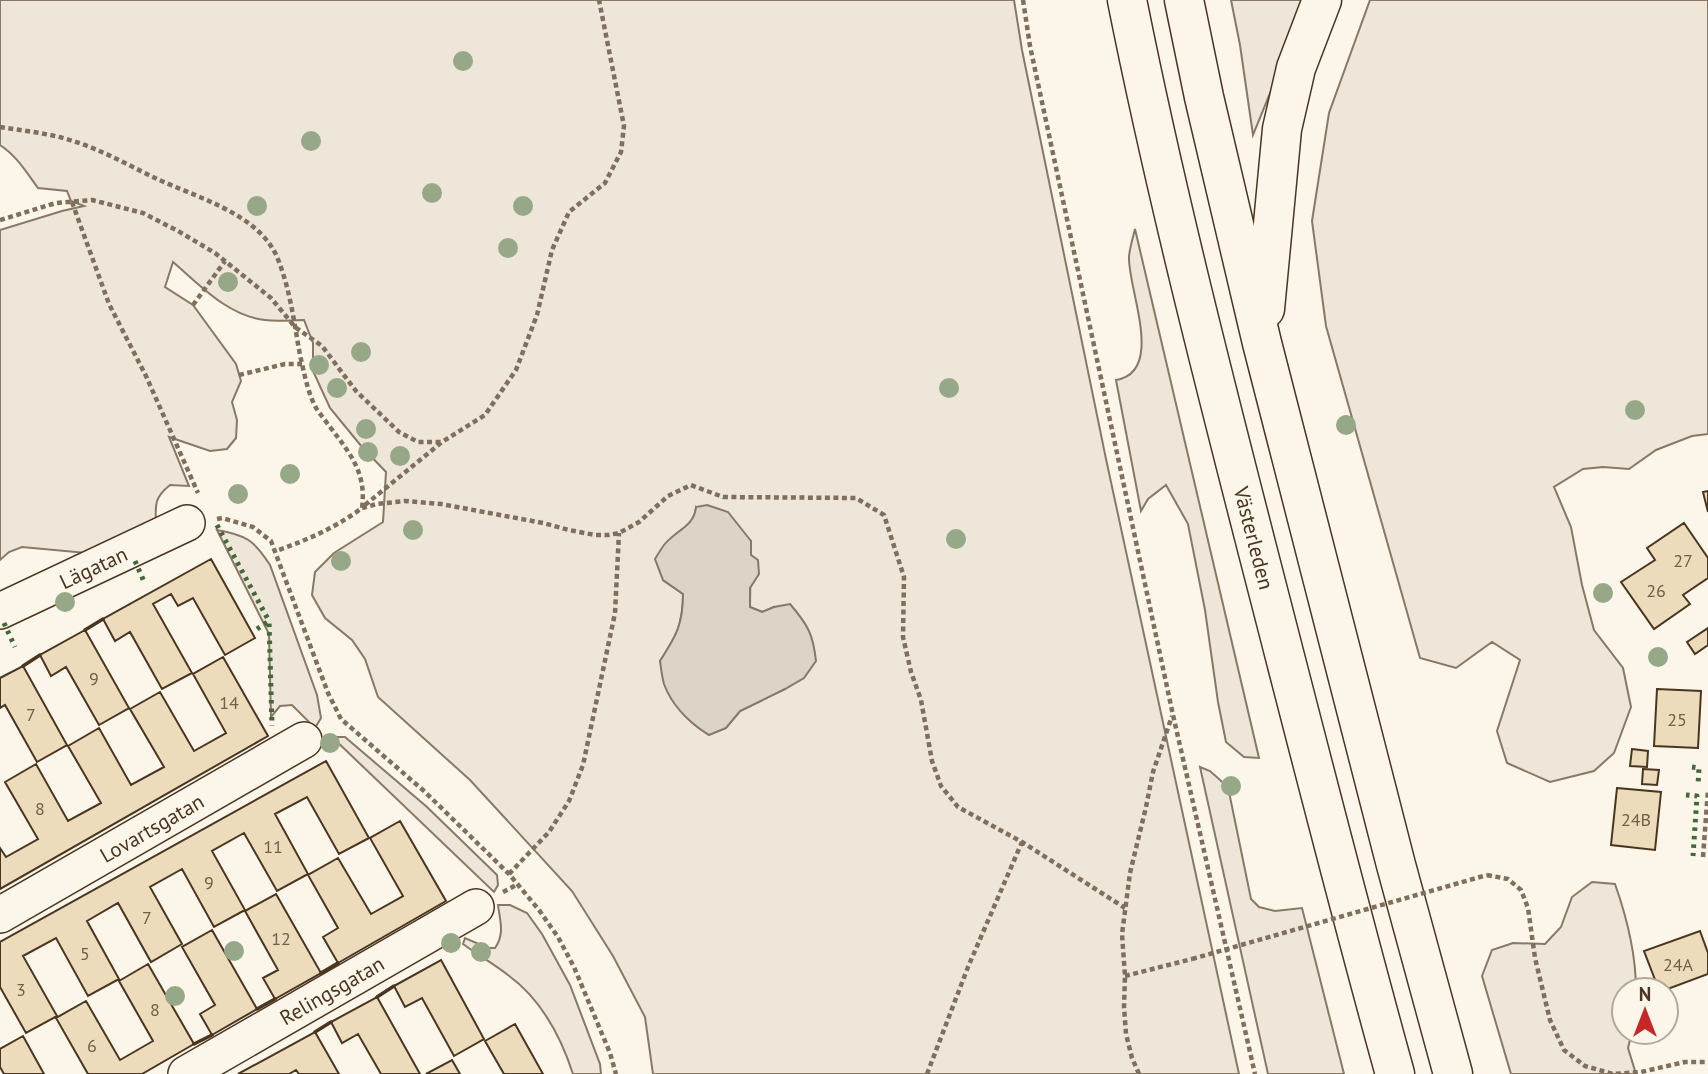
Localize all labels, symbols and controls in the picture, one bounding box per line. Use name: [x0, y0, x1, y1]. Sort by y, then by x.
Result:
street label: Västerleden: [1228, 483, 1281, 592]
street label: Lägatan: [55, 540, 132, 595]
house number: 27: [1673, 549, 1693, 572]
house number: 26: [1646, 579, 1666, 602]
house number: 9: [89, 667, 99, 690]
house number: 14: [219, 691, 239, 714]
house number: 7: [26, 703, 36, 726]
house number: 25: [1667, 708, 1687, 731]
street label: Lovartsgatan: [95, 787, 209, 868]
house number: 8: [35, 797, 45, 820]
house number: 24B: [1621, 808, 1651, 831]
house number: 11: [263, 835, 283, 858]
house number: 9: [204, 871, 214, 894]
house number: 7: [142, 906, 152, 929]
house number: 12: [271, 927, 291, 950]
house number: 5: [80, 942, 90, 965]
street label: Relingsgatan: [274, 949, 389, 1031]
house number: 24A: [1663, 953, 1694, 976]
north arrow: [1610, 976, 1680, 1046]
house number: 3: [16, 978, 26, 1001]
text: N: [1639, 982, 1651, 1006]
house number: 8: [150, 998, 160, 1021]
house number: 6: [87, 1034, 97, 1057]

